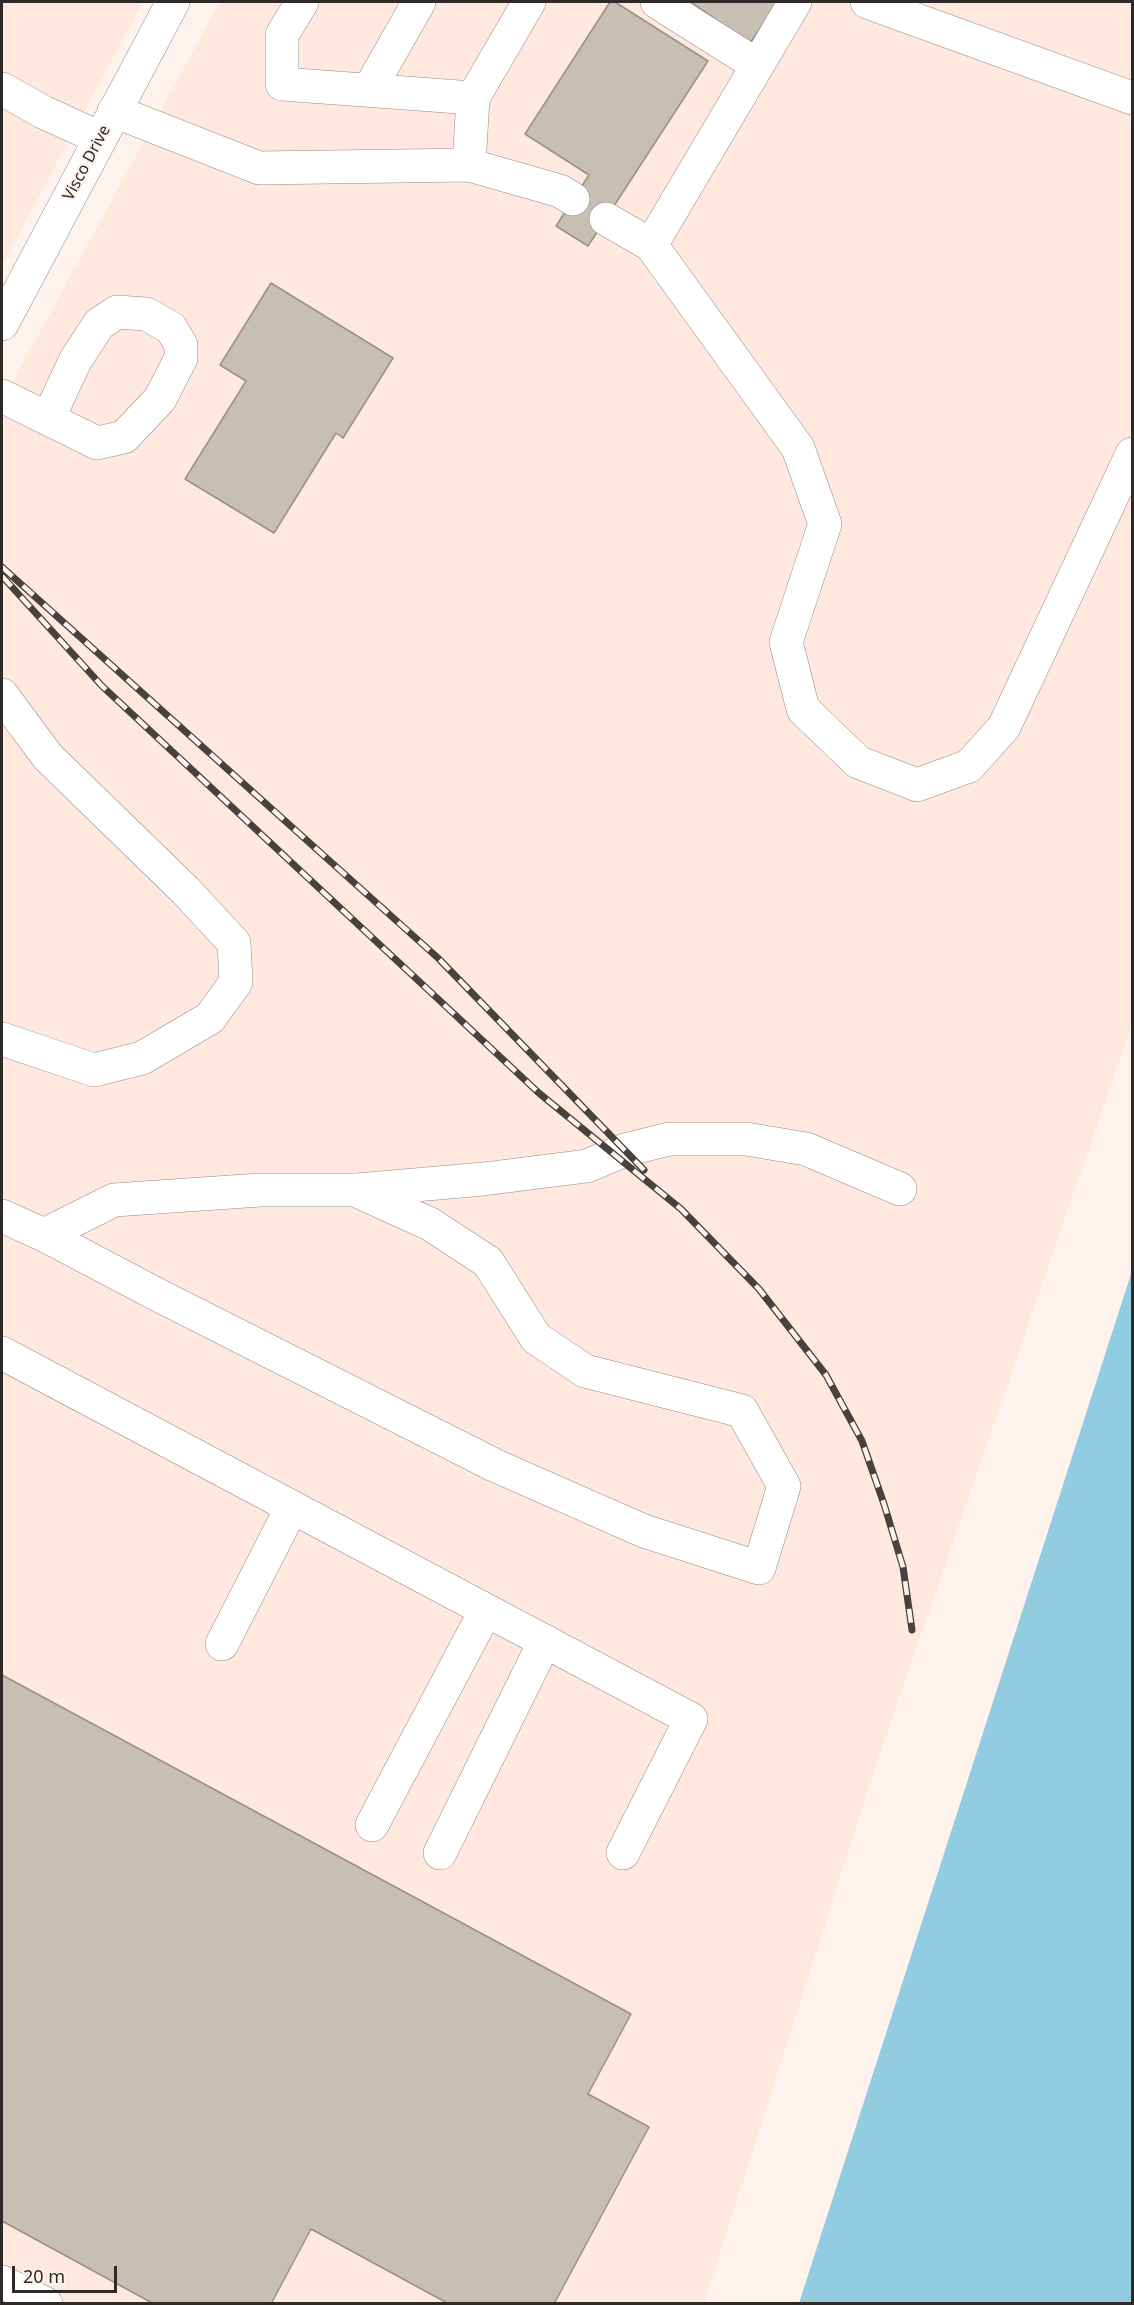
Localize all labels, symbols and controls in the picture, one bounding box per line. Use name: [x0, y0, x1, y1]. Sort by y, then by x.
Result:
street label: Visco Drive: [59, 122, 115, 204]
scale bar: [15, 2254, 120, 2292]
text: 20 m: [23, 2264, 65, 2288]

